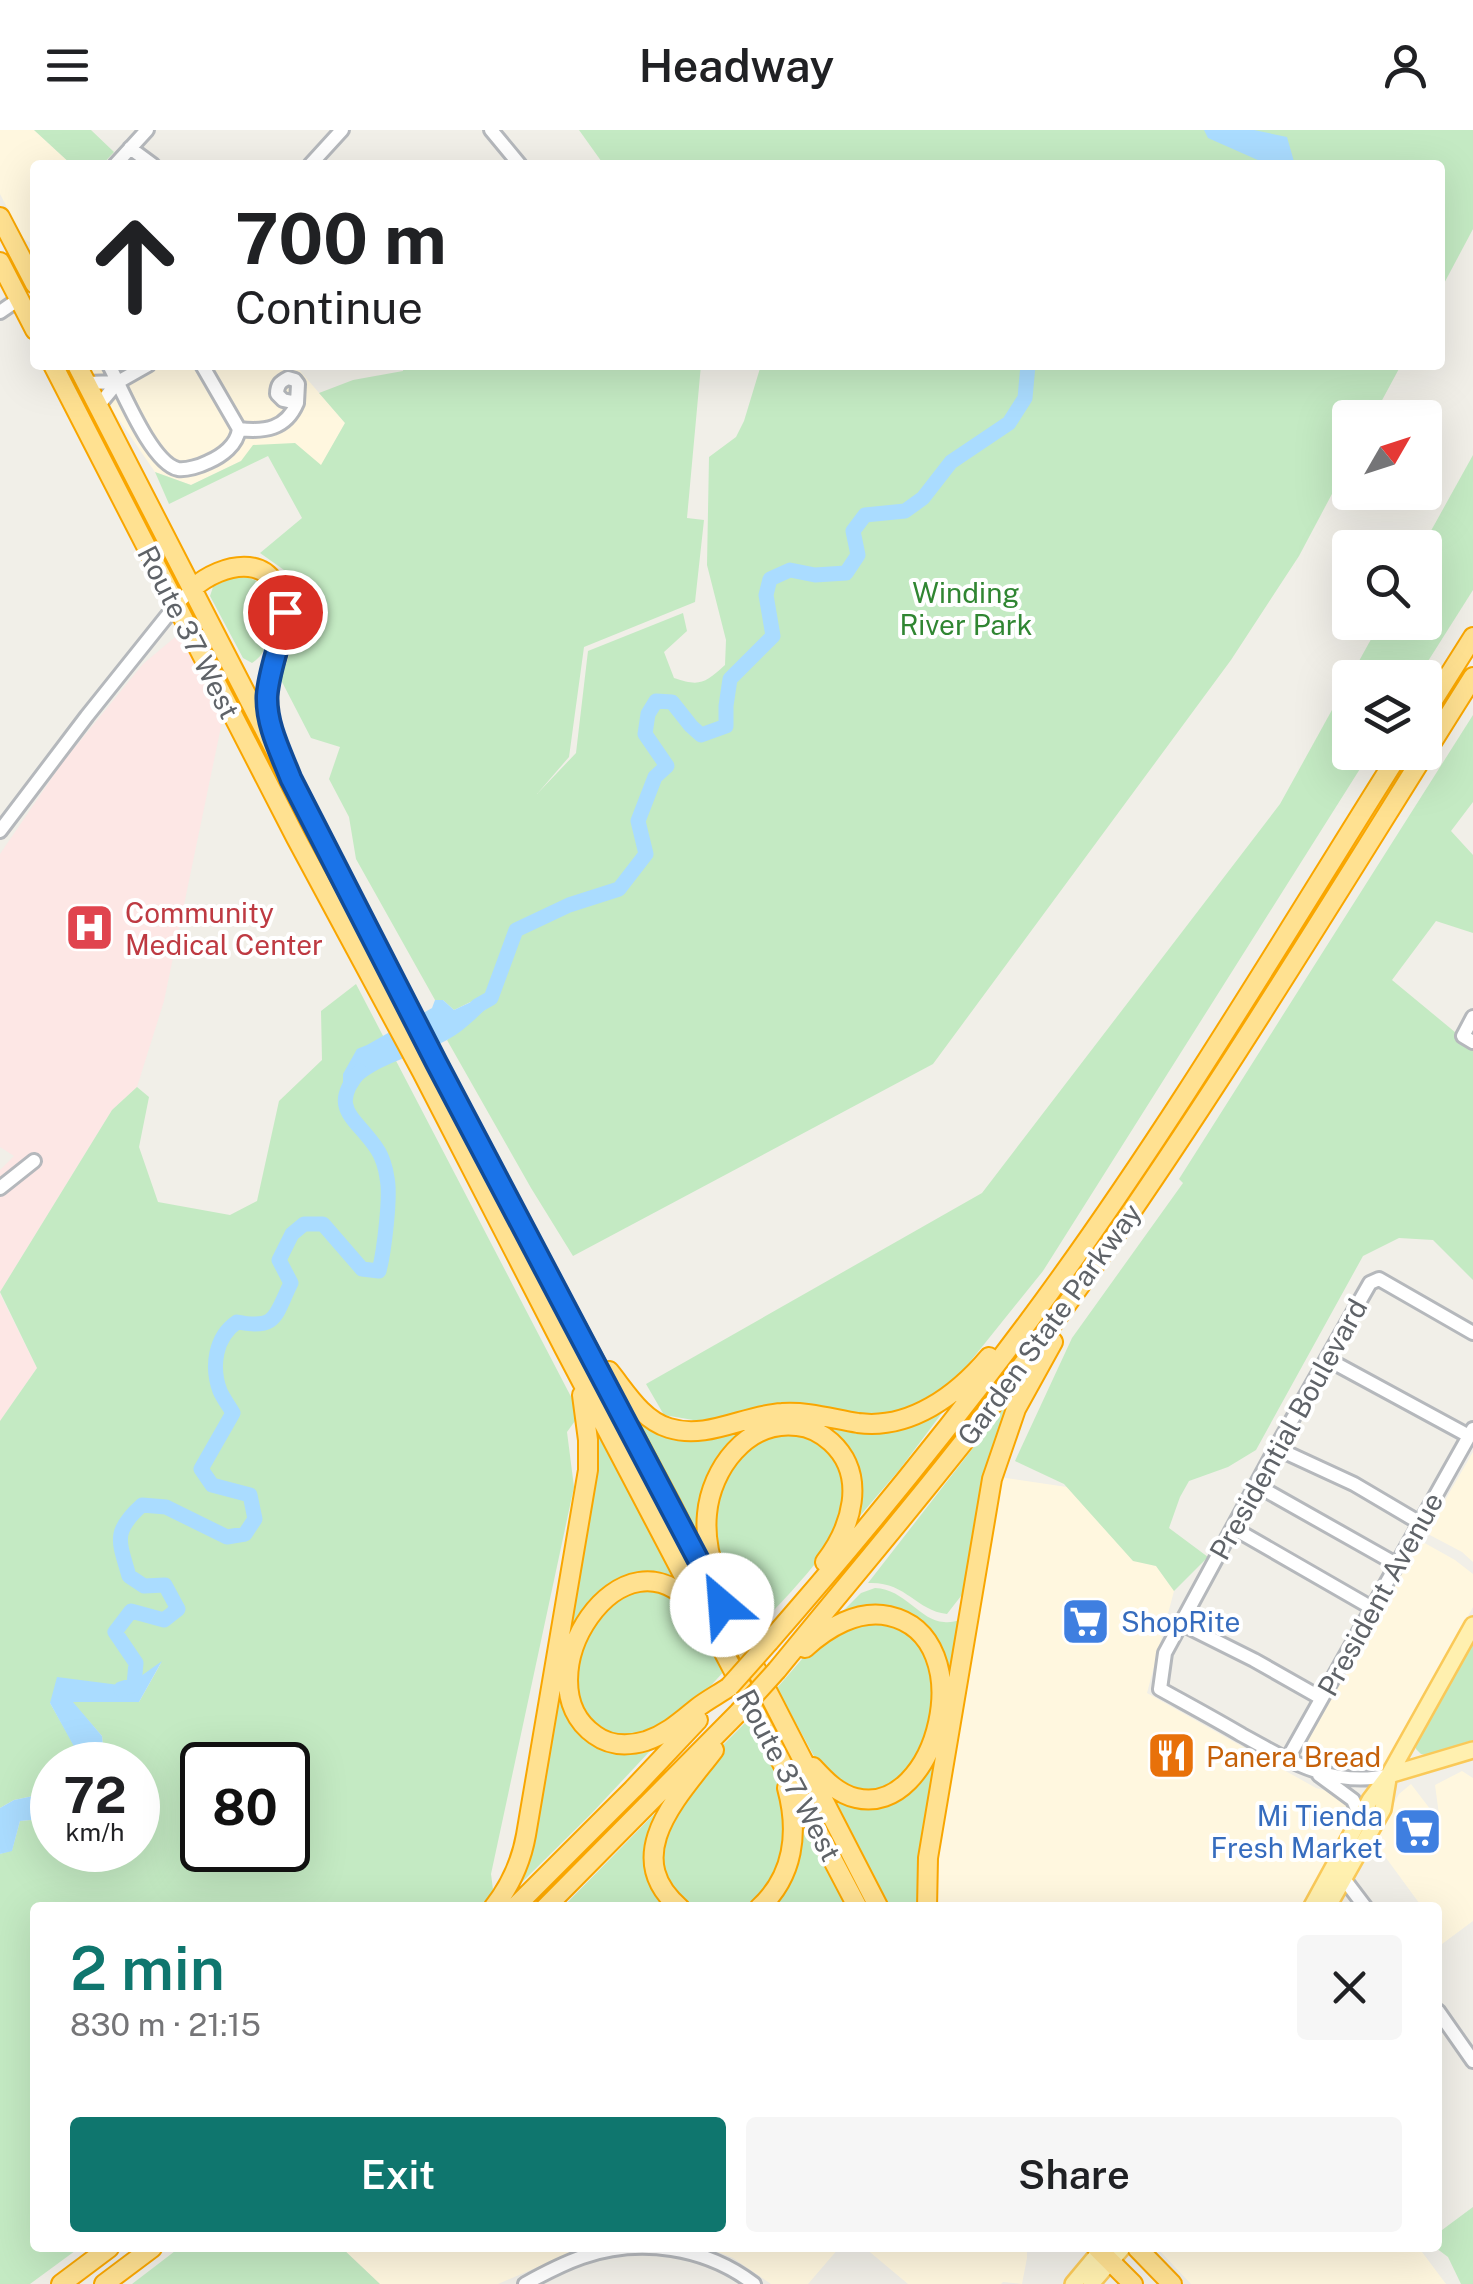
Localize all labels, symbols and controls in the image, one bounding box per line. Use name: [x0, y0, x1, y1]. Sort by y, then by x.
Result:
icon: menu: [40, 38, 95, 93]
icon: person: [1378, 38, 1433, 93]
text: Headway: [639, 39, 834, 92]
text: 700 m: [235, 197, 447, 280]
icon: ahead: [70, 200, 200, 330]
text: Continue: [235, 281, 423, 334]
north arrow: [1332, 400, 1442, 510]
map controls: [1332, 400, 1442, 770]
button: search: [1332, 530, 1442, 640]
street label: Route 37 West: [131, 540, 247, 724]
pin: [243, 570, 328, 655]
park label: Winding River Park: [900, 576, 1032, 641]
icon: arrive: [258, 585, 313, 640]
button: layers: [1332, 660, 1442, 770]
place label: Community Medical Center: [125, 896, 323, 961]
hospital icon: Community Medical Center: [64, 902, 116, 954]
street label: Garden State Parkway: [950, 1197, 1148, 1451]
street label: Presidential Boulevard: [1202, 1293, 1374, 1565]
street label: President Avenue: [1310, 1487, 1450, 1701]
position arrow: [670, 1553, 774, 1657]
supermarket icon: ShopRite: [1060, 1595, 1112, 1647]
place label: ShopRite: [1121, 1605, 1240, 1638]
street label: Route 37 West: [730, 1684, 848, 1866]
restaurant icon: Panera Bread: [1145, 1730, 1197, 1782]
place label: Panera Bread: [1206, 1740, 1381, 1773]
speed limit sign: 80: [180, 1742, 310, 1872]
text: 72: [63, 1765, 127, 1824]
place label: Mi Tienda Fresh Market: [1210, 1799, 1383, 1864]
supermarket icon: Mi Tienda Fresh Market: [1392, 1805, 1444, 1857]
text: km/h: [66, 1817, 124, 1847]
text: 2 min: [70, 1933, 225, 2004]
button: close: [1297, 1935, 1402, 2040]
text: 830 m · 21:15: [70, 2006, 261, 2043]
button: Exit: [70, 2117, 726, 2232]
button: Share: [746, 2117, 1402, 2232]

